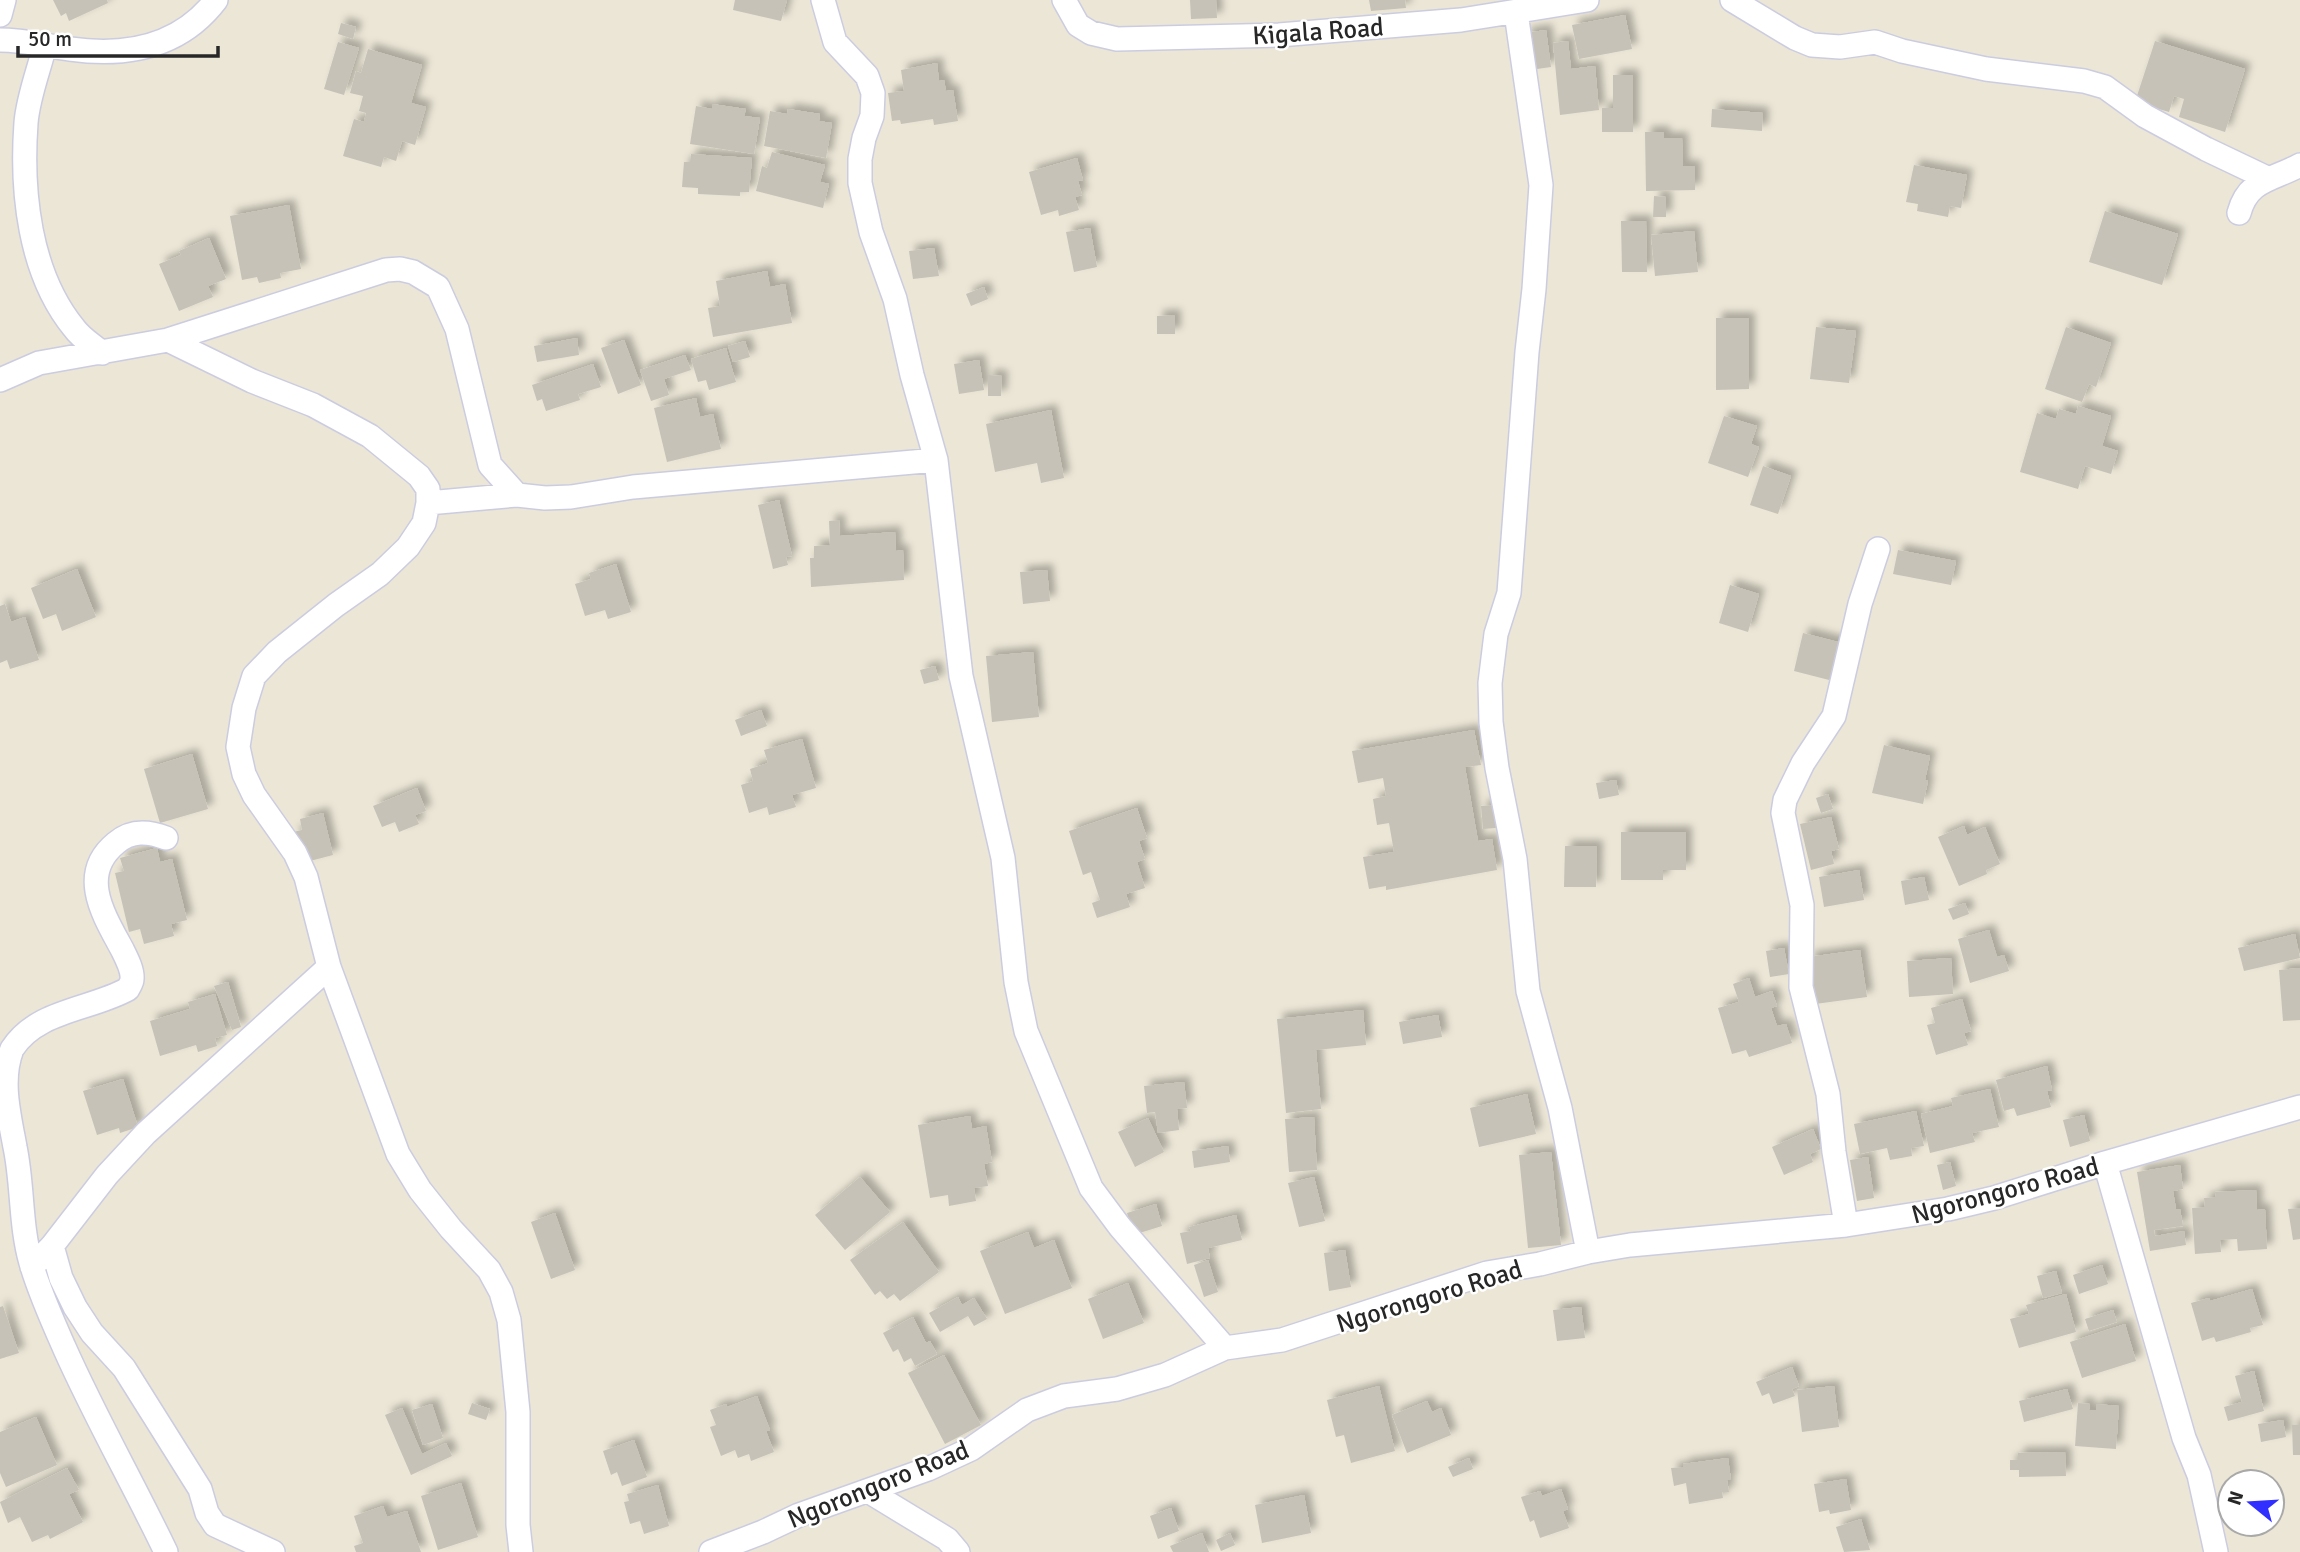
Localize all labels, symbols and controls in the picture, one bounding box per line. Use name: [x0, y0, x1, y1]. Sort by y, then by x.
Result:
street label: Kigala Road: [1251, 11, 1385, 53]
scale bar: [18, 14, 217, 58]
text: 50 m: [28, 26, 72, 52]
street label: Ngorongoro Road: [1908, 1151, 2103, 1231]
street label: Ngorongoro Road: [1332, 1253, 1526, 1340]
street label: Ngorongoro Road: [783, 1434, 974, 1536]
north arrow: [2216, 1468, 2286, 1538]
text: N: [2222, 1488, 2249, 1508]

